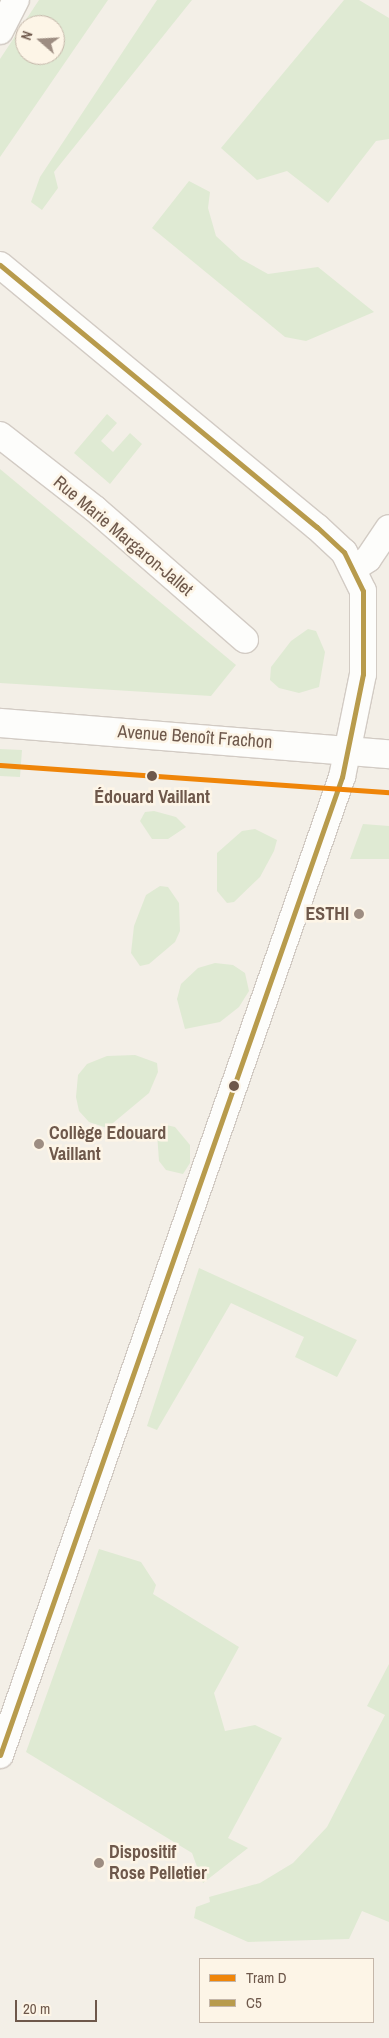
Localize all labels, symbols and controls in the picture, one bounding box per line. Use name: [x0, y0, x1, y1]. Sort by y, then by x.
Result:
north arrow: [15, 15, 65, 65]
text: N: [17, 29, 37, 42]
street label: Rue Marie Margaron-Jallet: [49, 471, 197, 601]
street label: Avenue Benoît Frachon: [117, 721, 273, 753]
marker: Édouard Vaillant: [144, 768, 160, 784]
place label: Édouard Vaillant: [94, 786, 210, 808]
place label: ESTHI: [306, 903, 349, 925]
marker: ESTHI: [353, 908, 365, 920]
unlabelled marker: [229, 1081, 239, 1091]
place label: Collège Edouard Vaillant: [49, 1123, 166, 1166]
marker: Collège Edouard Vaillant: [33, 1138, 45, 1150]
place label: Dispositif Rose Pelletier: [109, 1842, 207, 1885]
marker: Dispositif Rose Pelletier: [93, 1857, 105, 1869]
legend: [199, 1958, 374, 2023]
text: Tram D: [246, 1967, 287, 1988]
scale bar: [18, 1990, 100, 2022]
text: C5: [246, 1992, 262, 2013]
text: 20 m: [23, 1998, 50, 2019]

